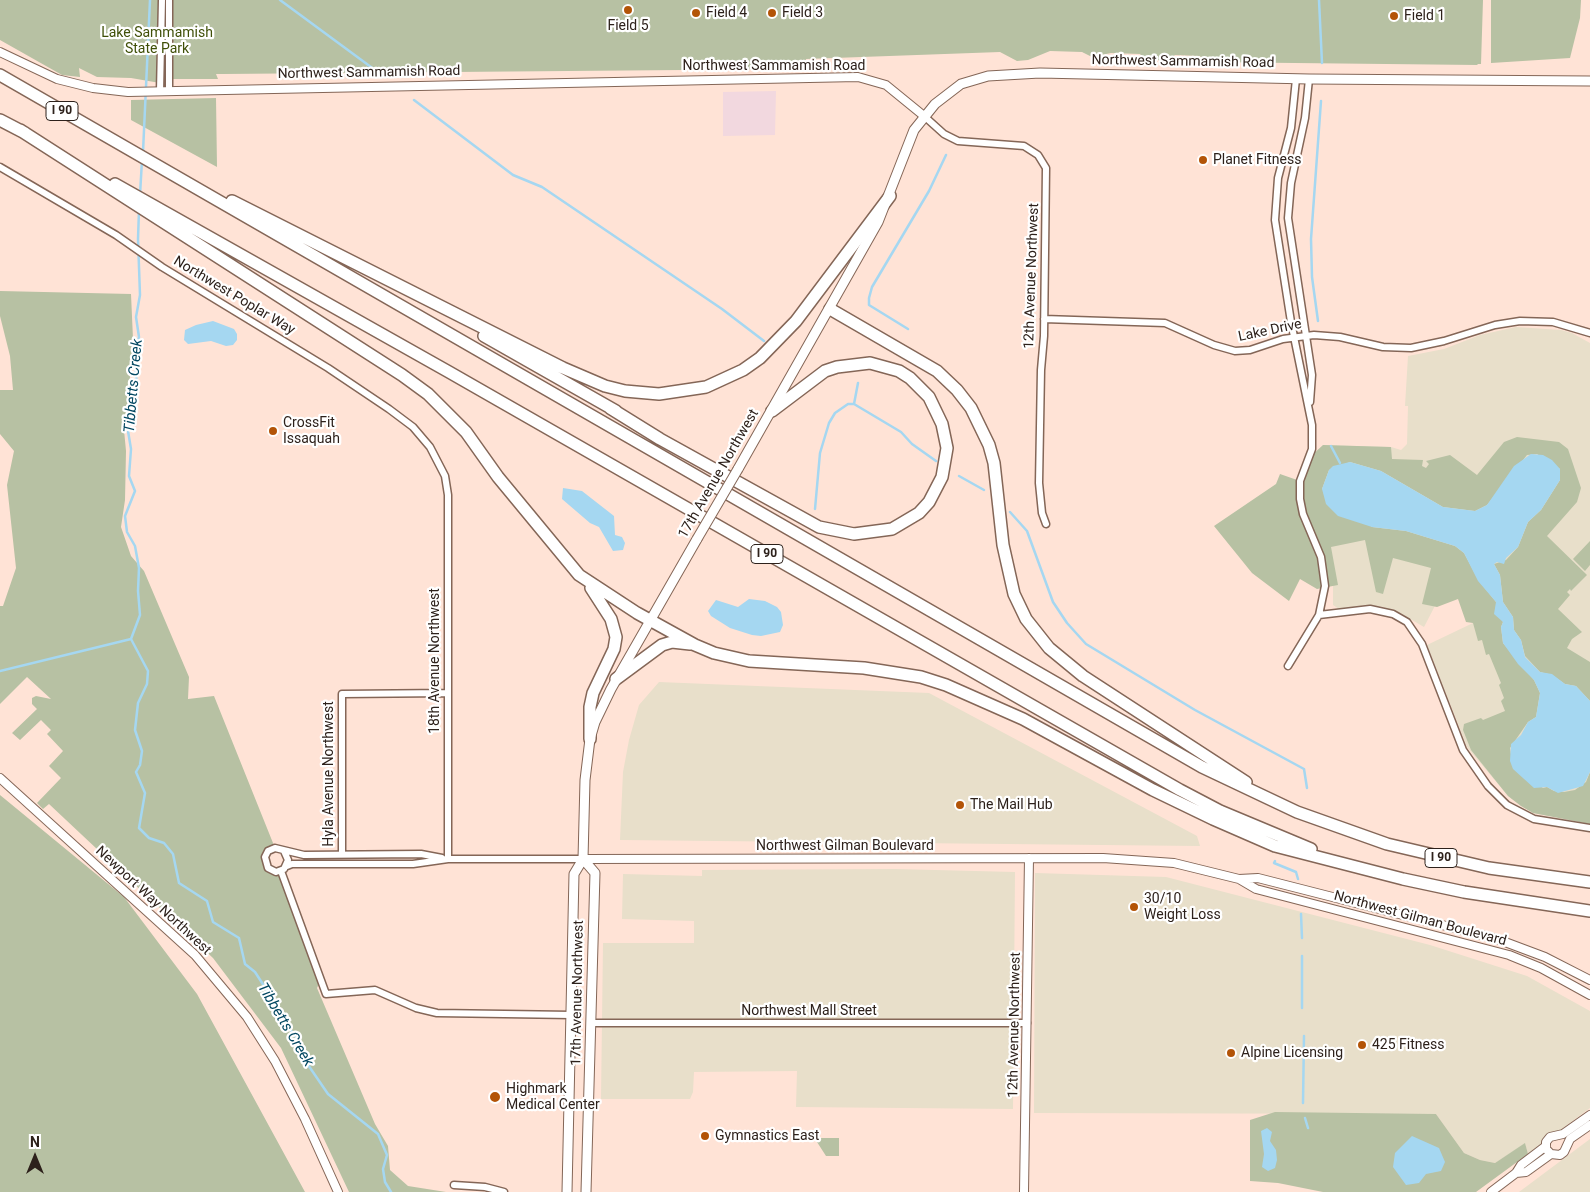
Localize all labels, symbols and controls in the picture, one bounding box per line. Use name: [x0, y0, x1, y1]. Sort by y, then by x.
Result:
marker: Field 5: [622, 4, 634, 16]
place label: Field 4: [706, 5, 747, 21]
place label: Field 3: [782, 5, 823, 21]
marker: Field 4: [690, 7, 702, 19]
marker: Field 3: [766, 7, 778, 19]
place label: Field 1: [1404, 8, 1445, 24]
marker: Field 1: [1388, 10, 1400, 22]
place label: Field 5: [607, 18, 649, 34]
park label: Lake Sammamish State Park: [101, 25, 213, 58]
street label: Northwest Sammamish Road: [1091, 52, 1275, 72]
street label: Northwest Sammamish Road: [683, 58, 865, 74]
street label: Northwest Sammamish Road: [277, 63, 461, 83]
road number: I 90: [46, 102, 78, 120]
place label: Planet Fitness: [1213, 152, 1301, 168]
marker: Planet Fitness: [1197, 154, 1209, 166]
street label: 12th Avenue Northwest: [1021, 203, 1043, 349]
street label: Northwest Poplar Way: [170, 253, 298, 339]
street label: Lake Drive: [1237, 316, 1303, 346]
water label: Tibbetts Creek: [121, 338, 147, 434]
street label: 17th Avenue Northwest: [675, 407, 763, 541]
place label: CrossFit Issaquah: [283, 415, 340, 448]
marker: CrossFit Issaquah: [267, 425, 279, 437]
road number: I 90: [751, 544, 783, 564]
street label: 18th Avenue Northwest: [427, 588, 443, 734]
street label: Hyla Avenue Northwest: [321, 701, 337, 847]
place label: The Mail Hub: [970, 797, 1053, 813]
marker: The Mail Hub: [954, 799, 966, 811]
street label: Northwest Gilman Boulevard: [756, 838, 934, 854]
street label: Newport Way Northwest: [92, 843, 214, 959]
road number: I 90: [1425, 848, 1457, 868]
street label: Northwest Gilman Boulevard: [1332, 888, 1508, 950]
place label: 30/10 Weight Loss: [1144, 891, 1221, 924]
marker: 30/10 Weight Loss: [1128, 901, 1140, 913]
street label: 17th Avenue Northwest: [568, 920, 588, 1066]
street label: 12th Avenue Northwest: [1005, 952, 1025, 1098]
water label: Tibbetts Creek: [253, 980, 317, 1070]
street label: Northwest Mall Street: [741, 1003, 877, 1019]
place label: 425 Fitness: [1372, 1037, 1444, 1053]
marker: 425 Fitness: [1356, 1039, 1368, 1051]
place label: Alpine Licensing: [1241, 1045, 1343, 1061]
marker: Alpine Licensing: [1225, 1047, 1237, 1059]
place label: Highmark Medical Center: [506, 1081, 600, 1114]
marker: Highmark Medical Center: [488, 1090, 502, 1104]
place label: Gymnastics East: [715, 1128, 819, 1144]
marker: Gymnastics East: [699, 1130, 711, 1142]
north arrow: [10, 1132, 60, 1182]
text: N: [30, 1134, 40, 1150]

